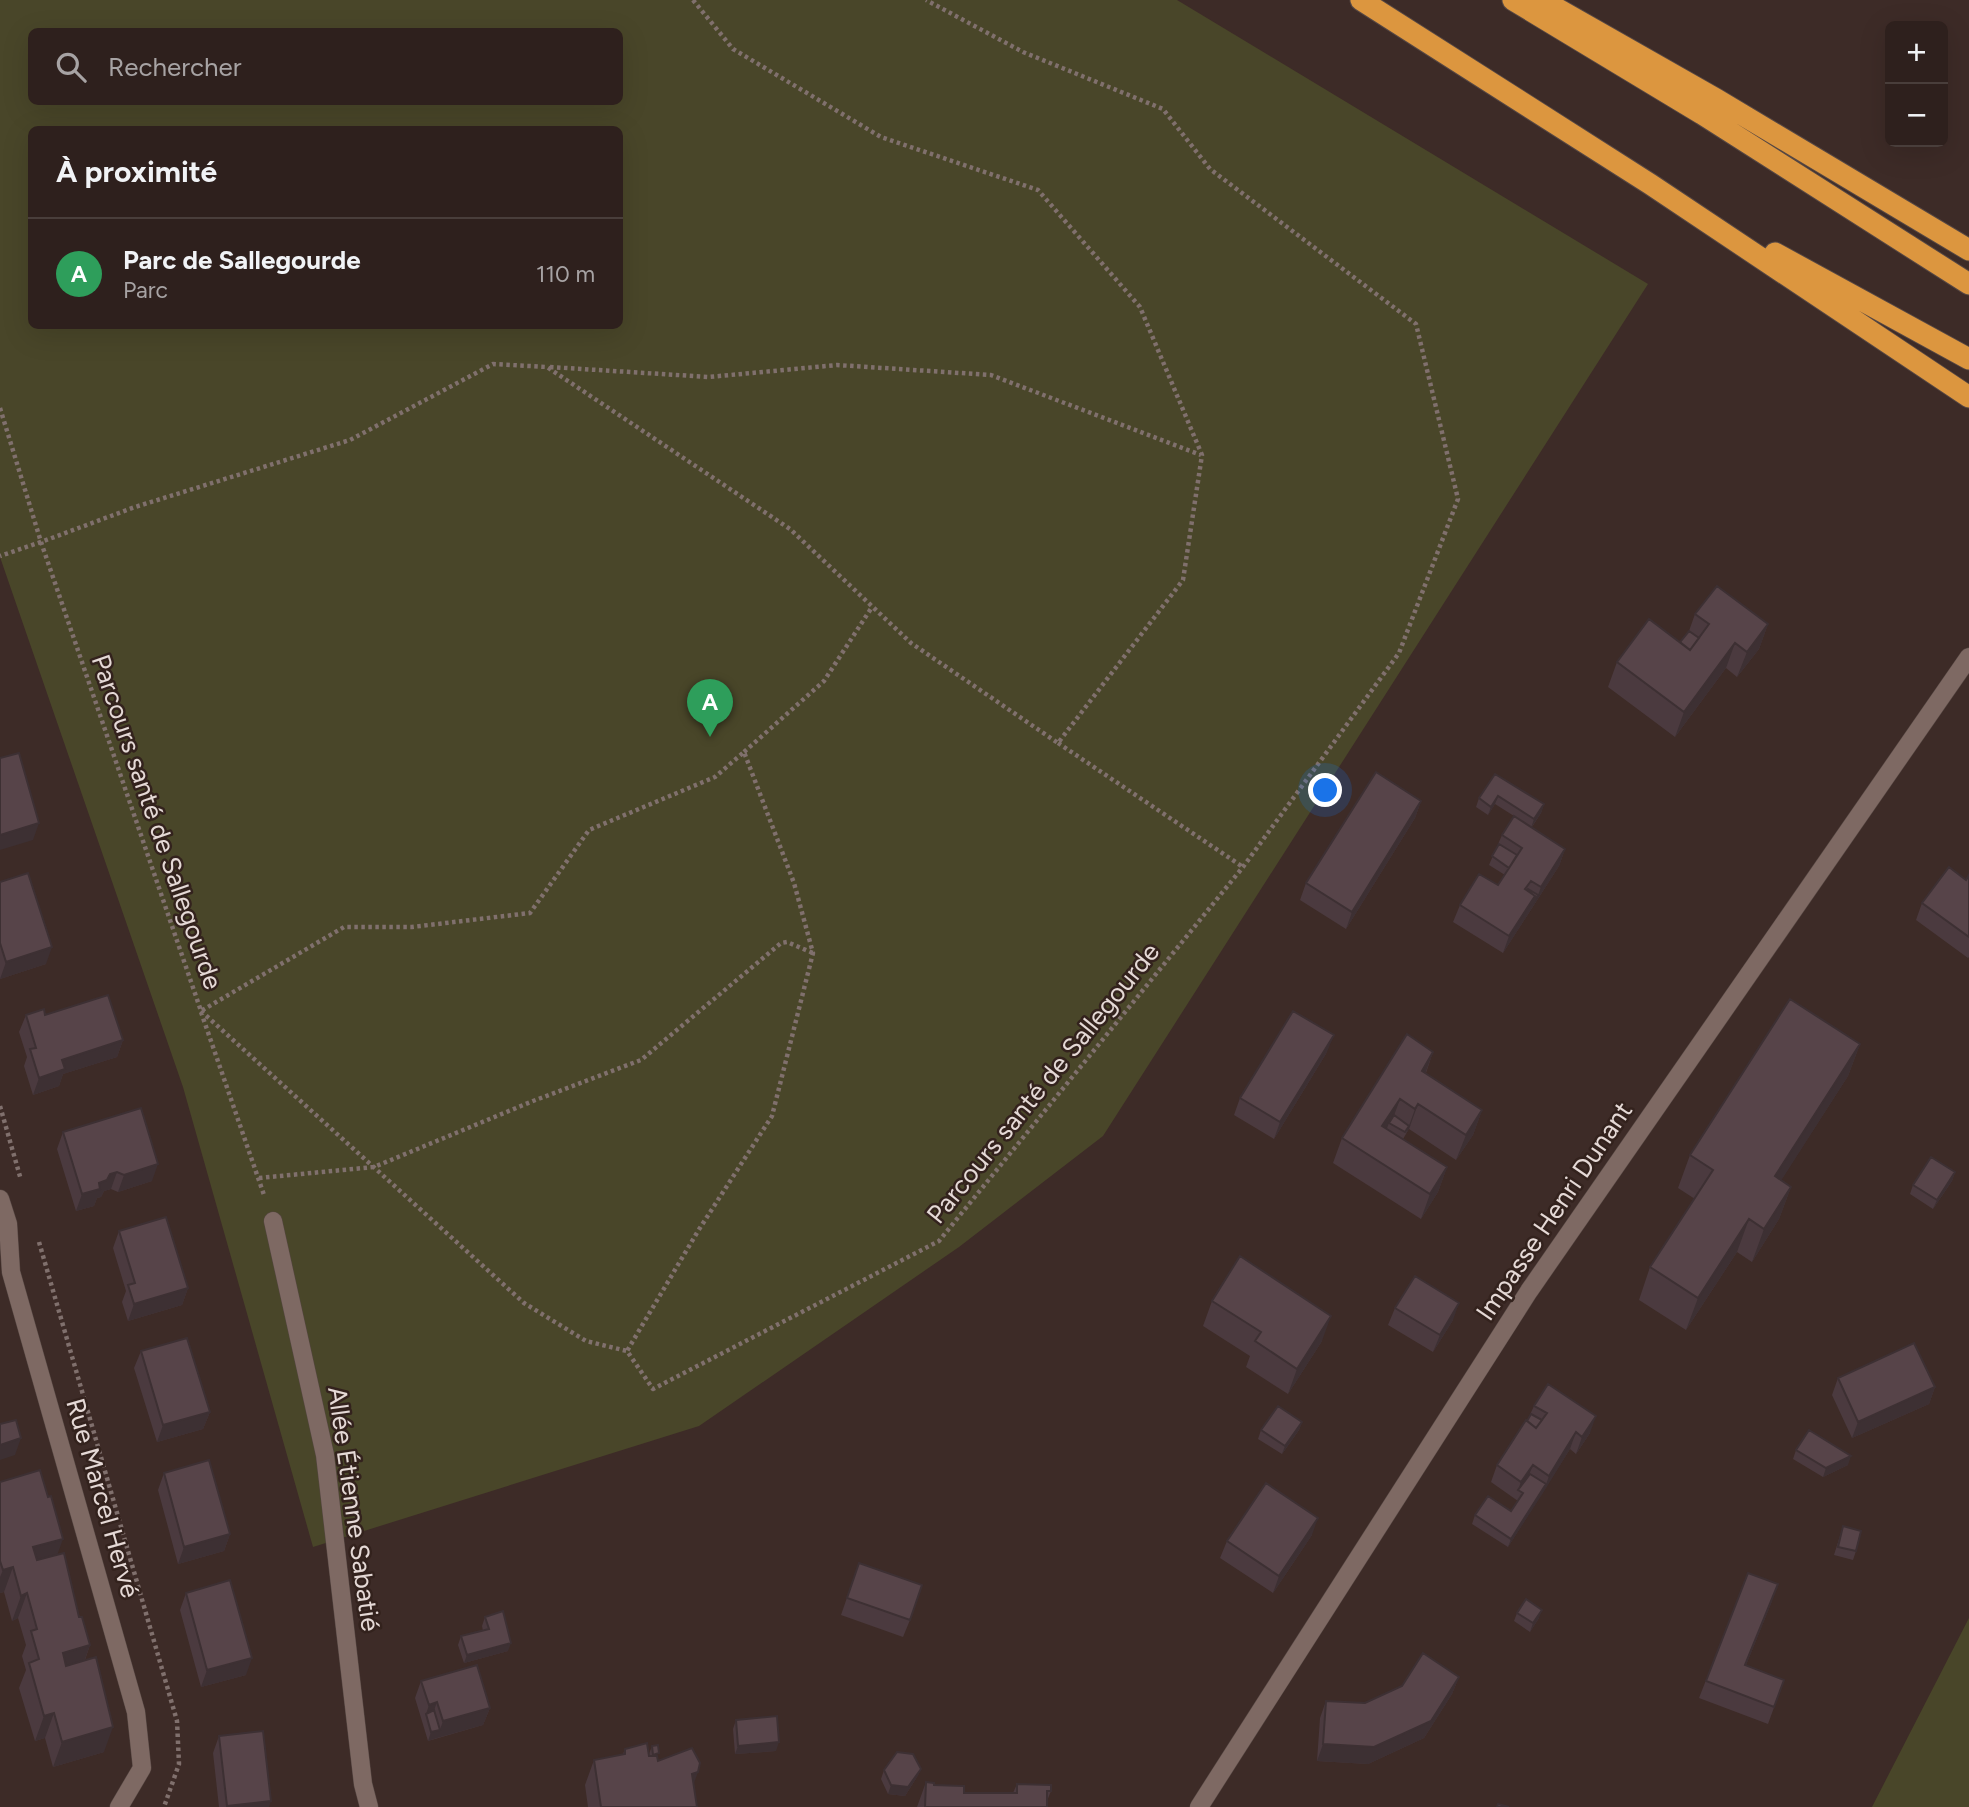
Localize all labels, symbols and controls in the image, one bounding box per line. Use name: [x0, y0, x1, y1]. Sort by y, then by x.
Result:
map controls: [1885, 21, 1948, 147]
button: +: [1885, 21, 1948, 84]
search box: [28, 28, 623, 105]
icon: search: [52, 48, 90, 86]
text: Rechercher: [108, 51, 242, 83]
button: −: [1885, 84, 1948, 147]
text: À proximité: [56, 153, 217, 190]
text: Parc de Sallegourde: [123, 244, 361, 276]
text: A: [71, 260, 87, 288]
text: 110 m: [536, 260, 595, 288]
text: Parc: [123, 276, 168, 304]
street label: Parcours santé de Sallegourde: [85, 650, 229, 994]
pin: A: [687, 679, 733, 737]
your location: [1308, 773, 1342, 807]
street label: Parcours santé de Sallegourde: [920, 936, 1166, 1230]
street label: Impasse Henri Dunant: [1469, 1096, 1639, 1326]
street label: Allée Étienne Sabatié: [321, 1385, 387, 1633]
street label: Rue Marcel Hervé: [59, 1395, 147, 1601]

